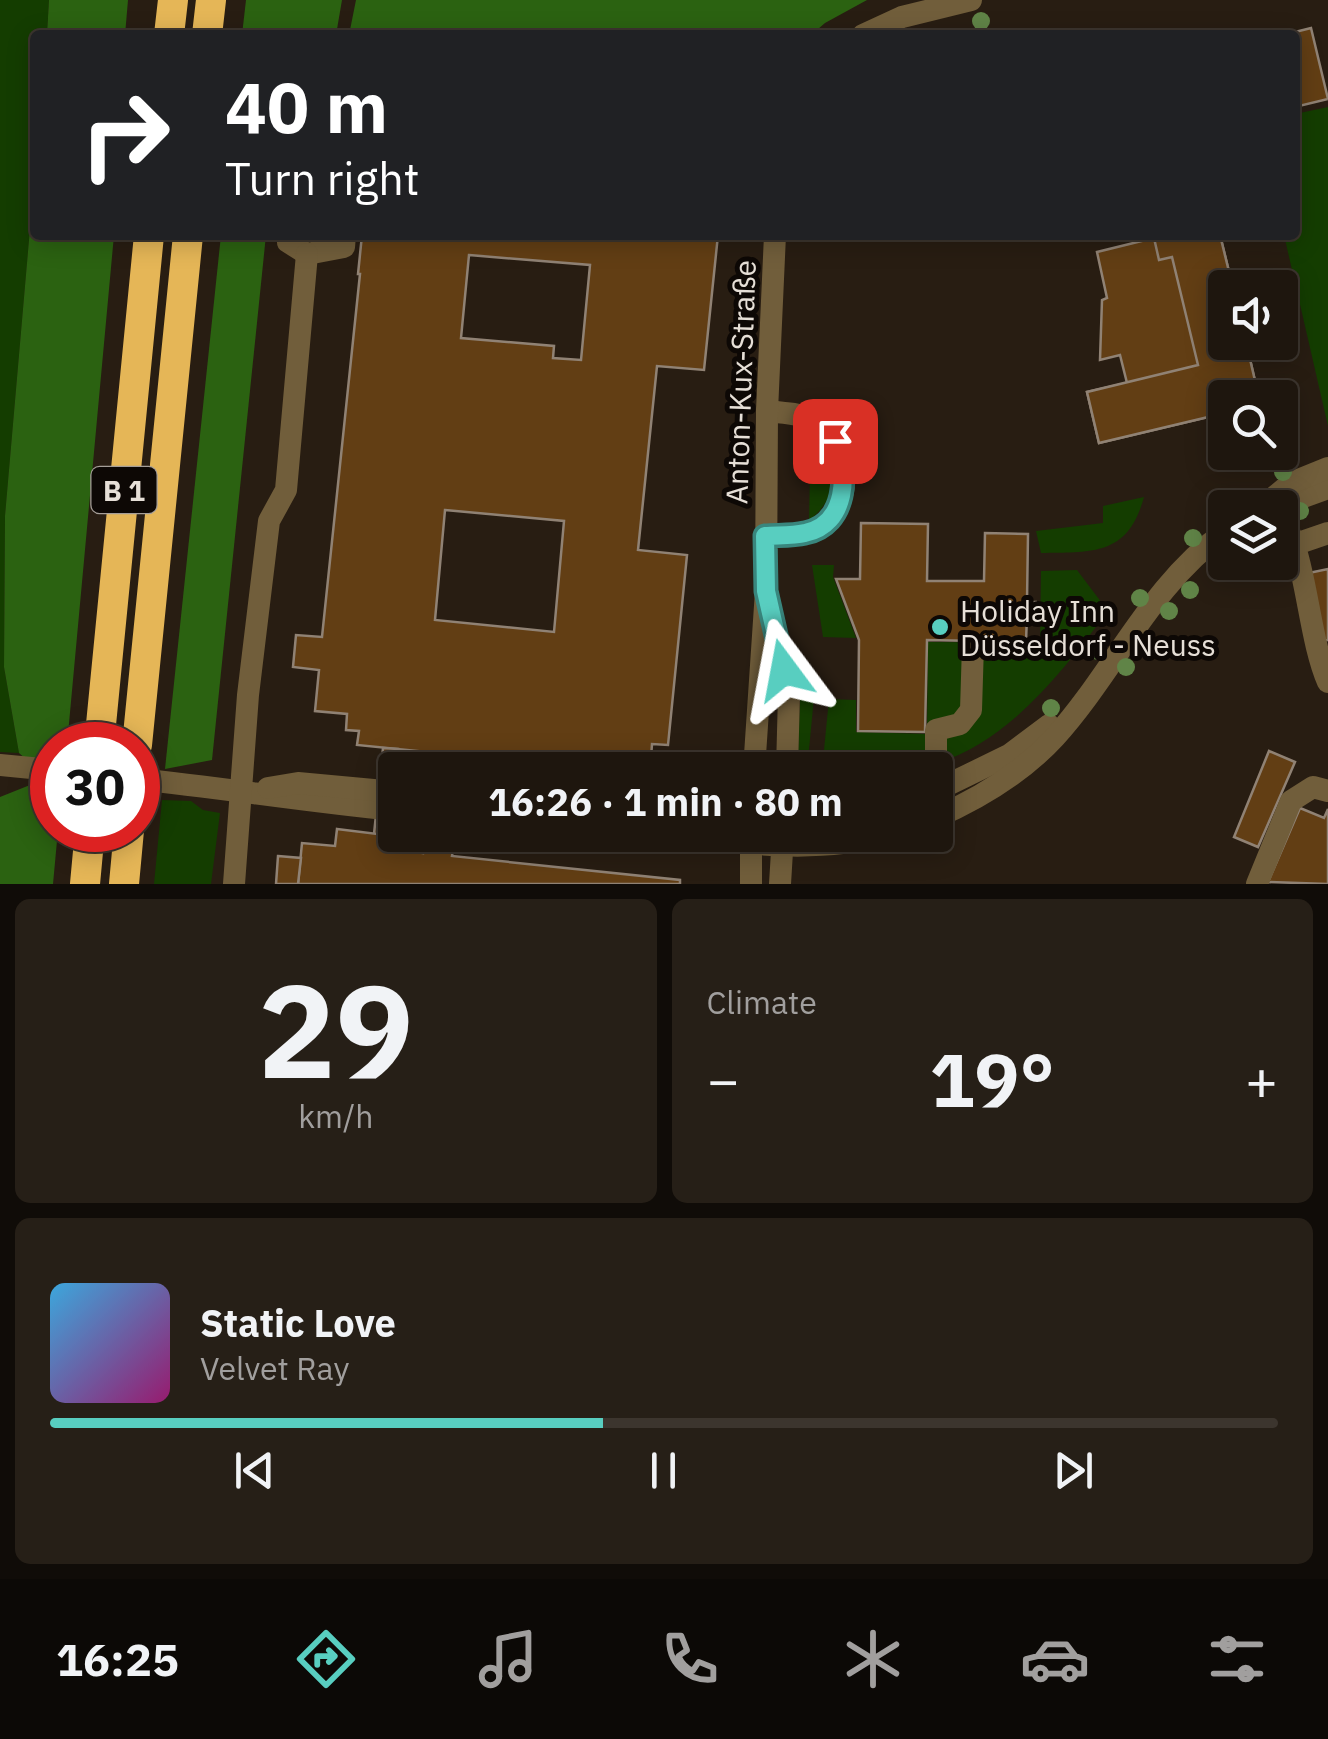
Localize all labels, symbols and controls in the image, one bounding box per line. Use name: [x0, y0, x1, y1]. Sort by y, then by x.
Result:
text: 40 m: [225, 61, 388, 152]
icon: right: [60, 70, 190, 200]
text: Turn right: [225, 149, 420, 207]
street label: Anton-Kux-Straße: [716, 259, 764, 505]
map controls: [1208, 270, 1298, 580]
button: sound: [1208, 270, 1298, 360]
button: search: [1208, 380, 1298, 470]
pin: [793, 399, 878, 484]
icon: arrive: [808, 414, 863, 469]
road number: B 1: [92, 467, 156, 513]
button: layers: [1208, 490, 1298, 580]
place label: Holiday Inn Düsseldorf - Neuss: [960, 591, 1216, 664]
marker: Holiday Inn Düsseldorf - Neuss: [929, 616, 951, 638]
position arrow: [732, 618, 836, 722]
speed limit sign: 30: [30, 722, 160, 852]
text: 16:26 · 1 min · 80 m: [488, 777, 843, 826]
text: 29: [258, 945, 414, 1114]
text: Climate: [707, 981, 817, 1023]
text: 19°: [930, 1030, 1055, 1128]
text: −: [707, 1044, 740, 1115]
text: +: [1245, 1044, 1278, 1115]
text: km/h: [298, 1095, 373, 1137]
text: Static Love: [200, 1298, 396, 1347]
text: Velvet Ray: [200, 1347, 349, 1389]
icon: previous: [227, 1443, 282, 1498]
icon: pause: [636, 1443, 691, 1498]
icon: next: [1046, 1443, 1101, 1498]
icon: directions: [291, 1624, 361, 1694]
icon: music: [473, 1624, 543, 1694]
icon: phone: [655, 1624, 725, 1694]
icon: climate: [838, 1624, 908, 1694]
icon: car: [1020, 1624, 1090, 1694]
icon: filters: [1202, 1624, 1272, 1694]
text: 16:25: [56, 1630, 179, 1688]

